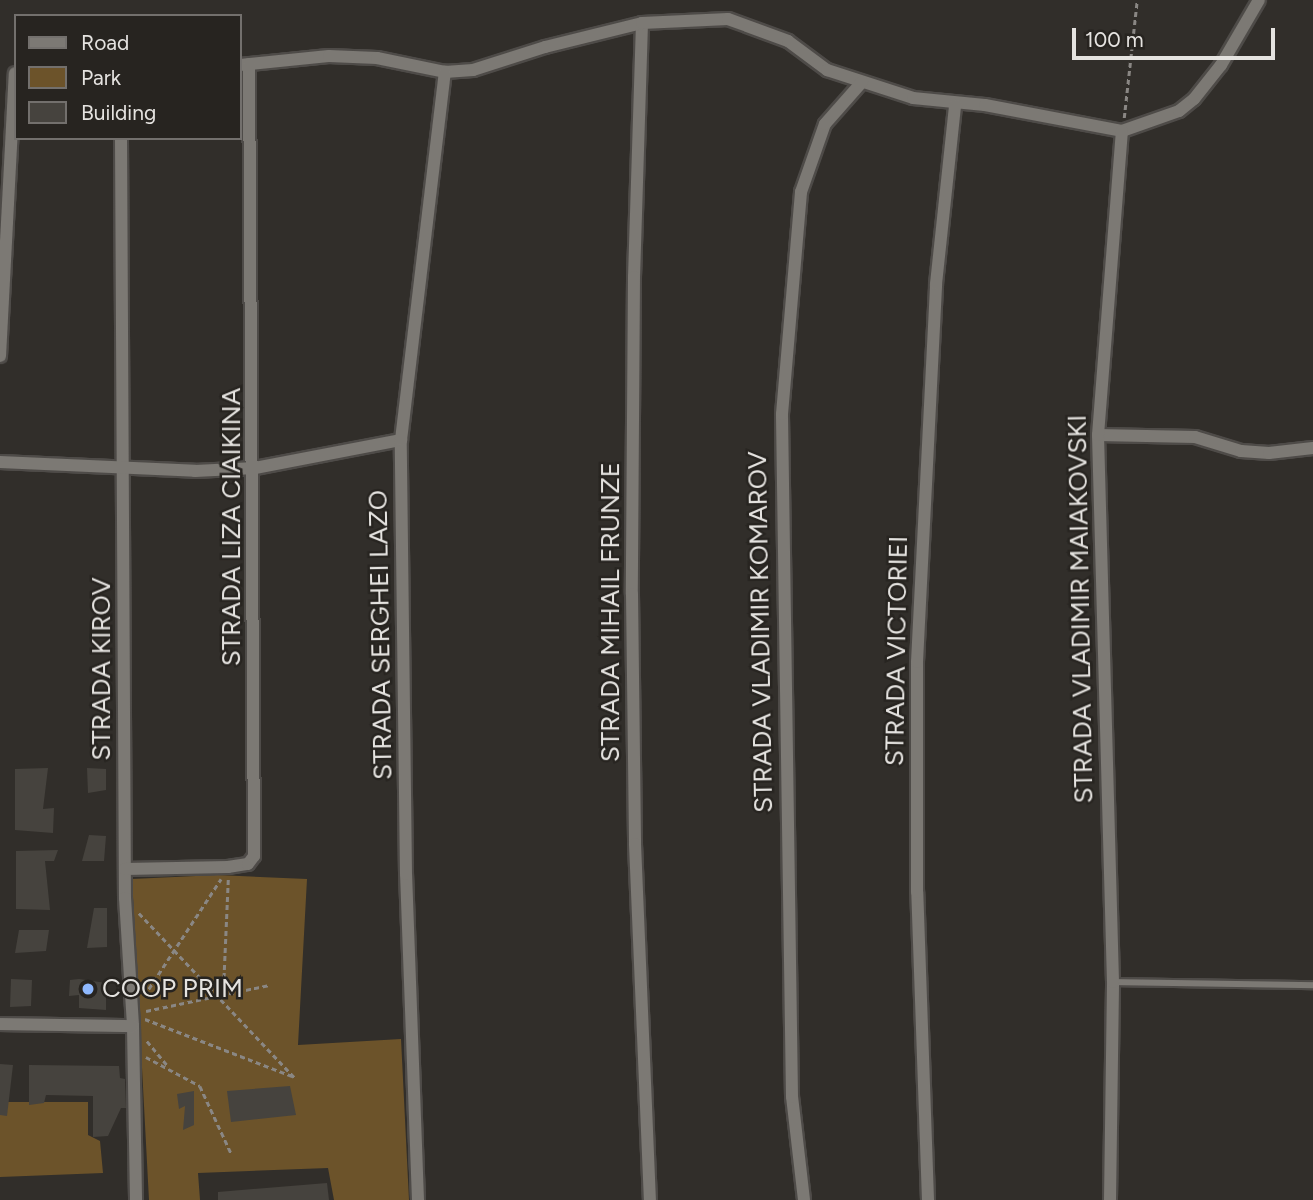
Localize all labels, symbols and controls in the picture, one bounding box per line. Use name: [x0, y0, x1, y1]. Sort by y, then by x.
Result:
legend: [14, 14, 242, 140]
scale bar: [1075, 14, 1278, 58]
text: 100 m: [1085, 27, 1144, 52]
text: Road: [81, 30, 129, 55]
text: Park: [81, 65, 121, 90]
text: Building: [81, 100, 156, 125]
street label: STRADA LIZA CIAIKINA: [216, 388, 248, 666]
street label: STRADA VLADIMIR MAIAKOVSKI: [1062, 414, 1100, 804]
street label: STRADA VLADIMIR KOMAROV: [742, 451, 780, 813]
street label: STRADA MIHAIL FRUNZE: [595, 462, 627, 762]
street label: STRADA SERGHEI LAZO: [363, 490, 399, 780]
street label: STRADA VICTORIEI: [879, 536, 915, 766]
street label: STRADA KIROV: [86, 577, 118, 761]
place label: COOP PRIM: [102, 973, 243, 1005]
marker: COOP PRIM: [80, 981, 96, 997]

